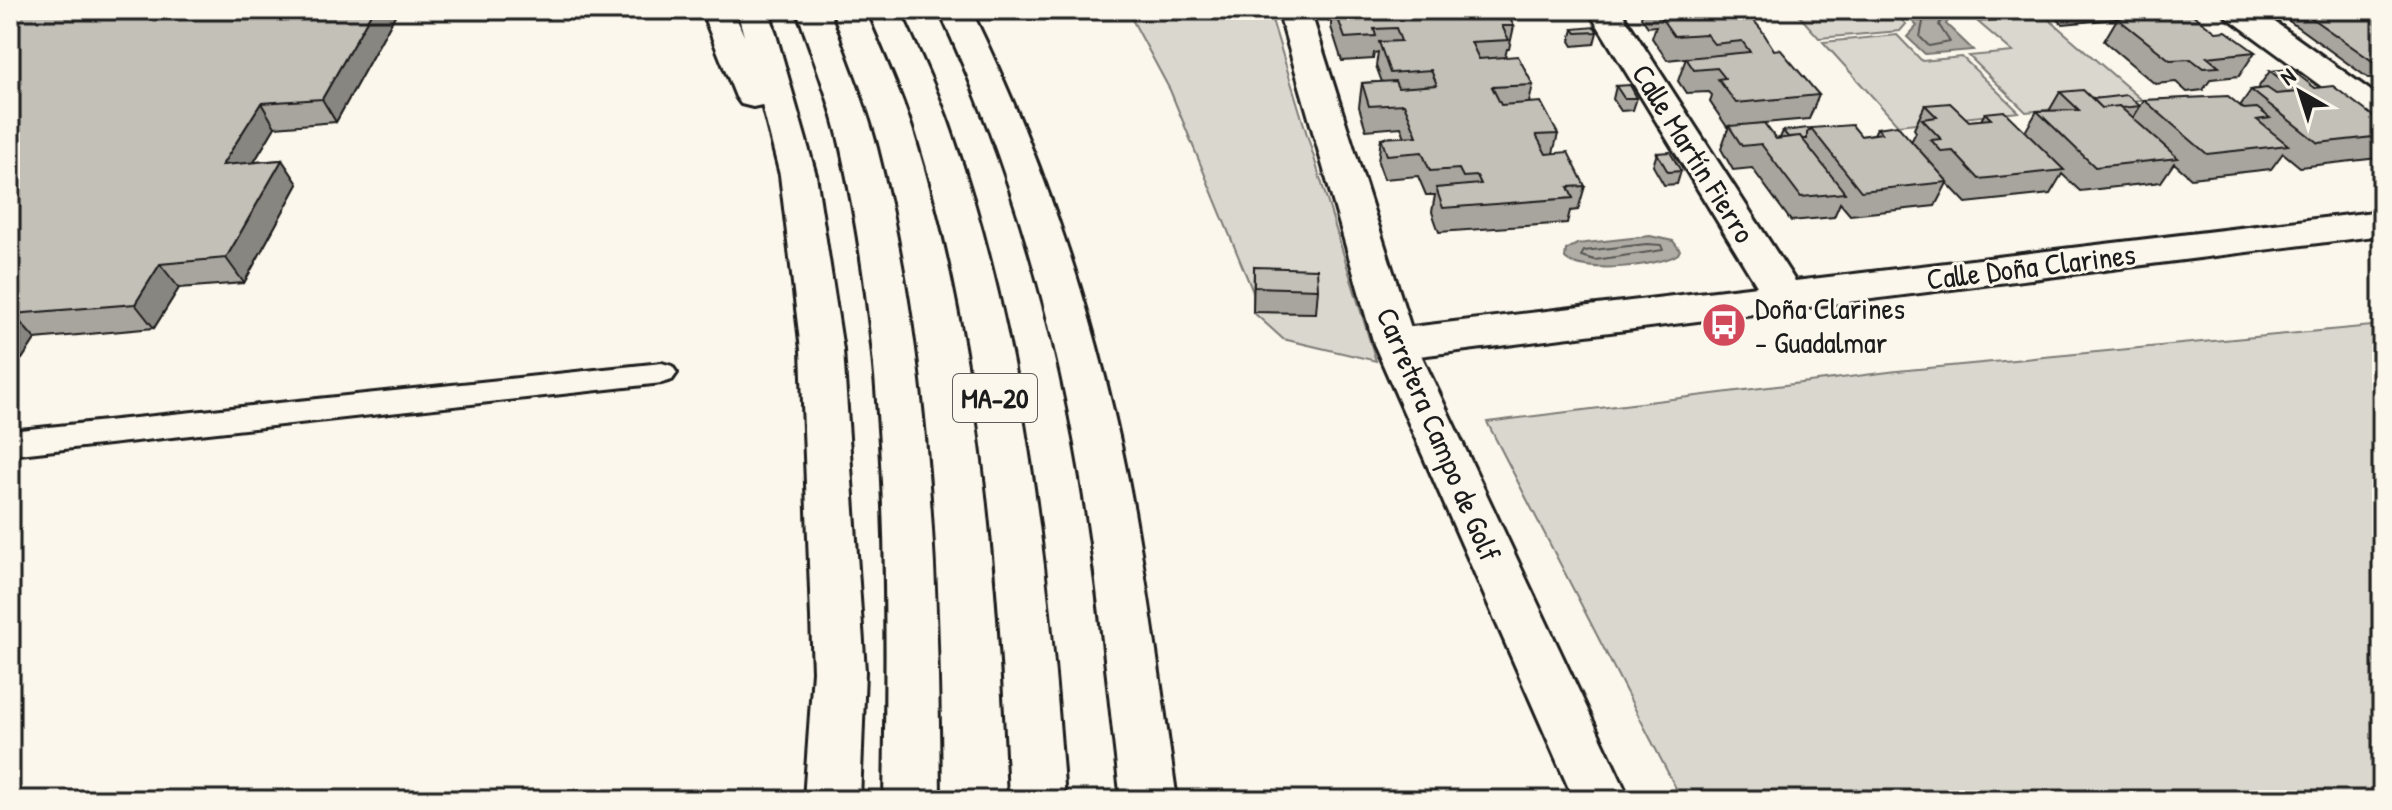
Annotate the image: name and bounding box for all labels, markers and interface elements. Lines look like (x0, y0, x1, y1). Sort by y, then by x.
north arrow (2260, 52, 2340, 132)
street label: Calle Martín Fierro (1623, 56, 1765, 250)
text: N (2273, 61, 2302, 92)
street label: Calle Doña Clarines (1924, 233, 2138, 299)
place label: Doña Clarines - Guadalmar (1755, 288, 1905, 362)
street label: Carretera Campo de Golf (1367, 301, 1511, 567)
bus stop icon: Doña Clarines - Guadalmar (1700, 301, 1748, 349)
road number: MA-20 (953, 374, 1037, 422)

